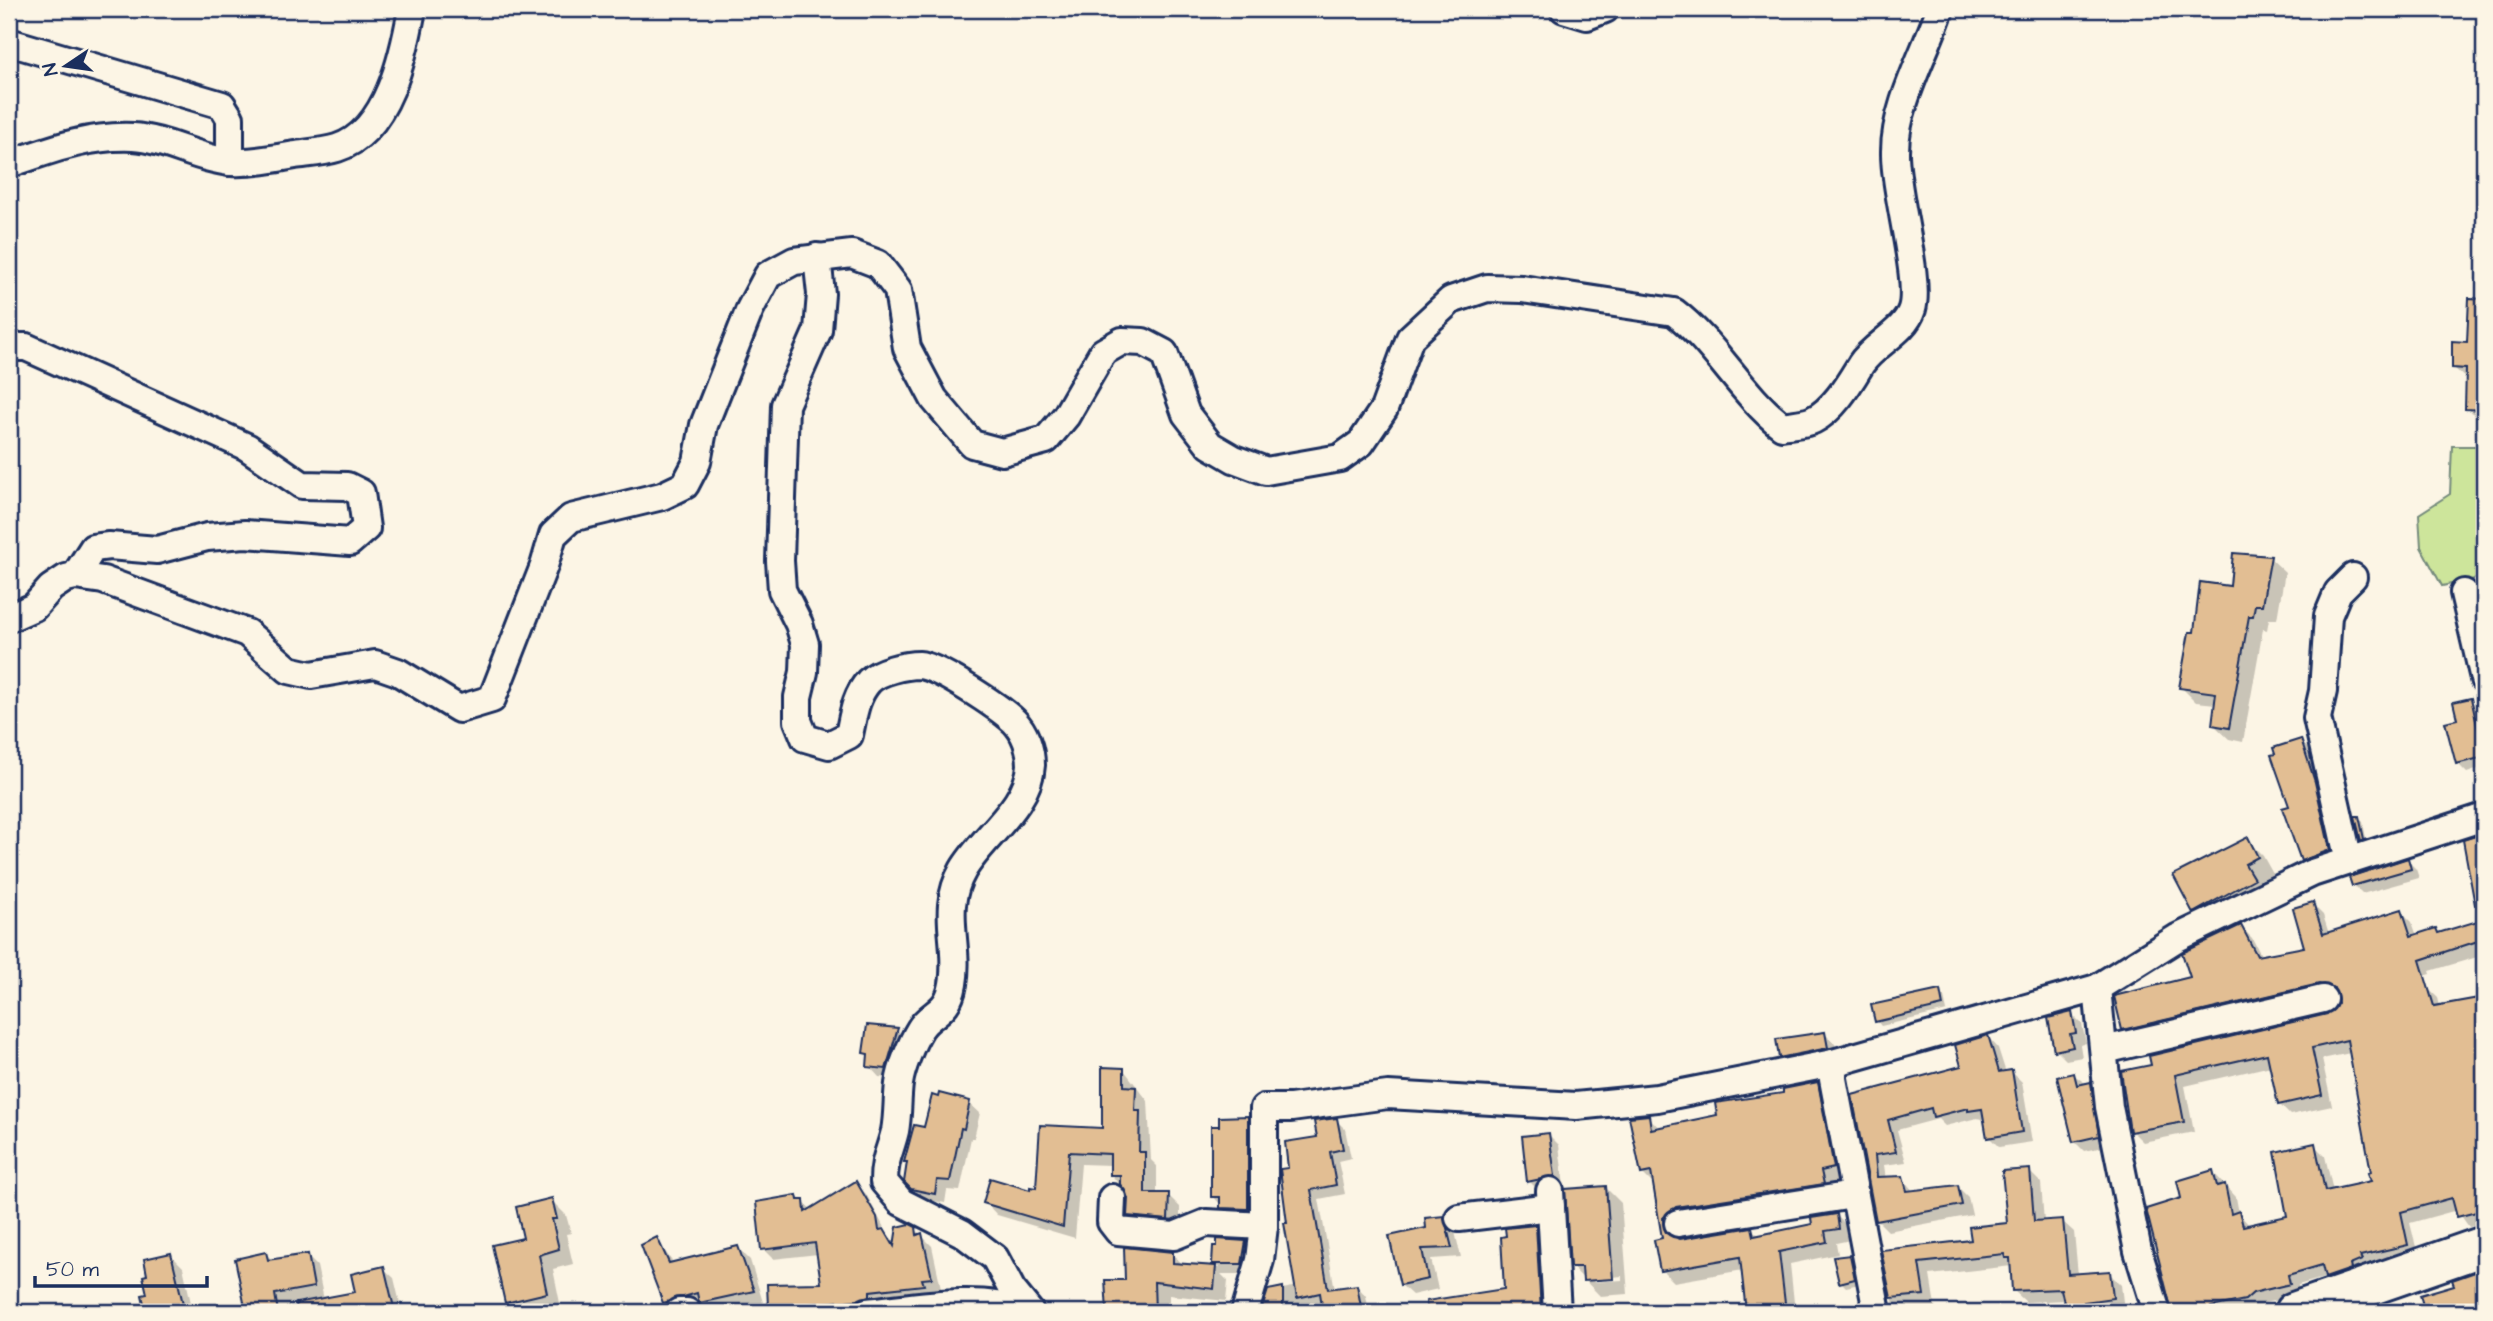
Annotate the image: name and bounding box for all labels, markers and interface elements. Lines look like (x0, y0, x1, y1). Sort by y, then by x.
north arrow (32, 32, 102, 102)
text: N (36, 61, 65, 78)
scale bar (35, 1244, 206, 1288)
text: 50 m (46, 1255, 100, 1284)

